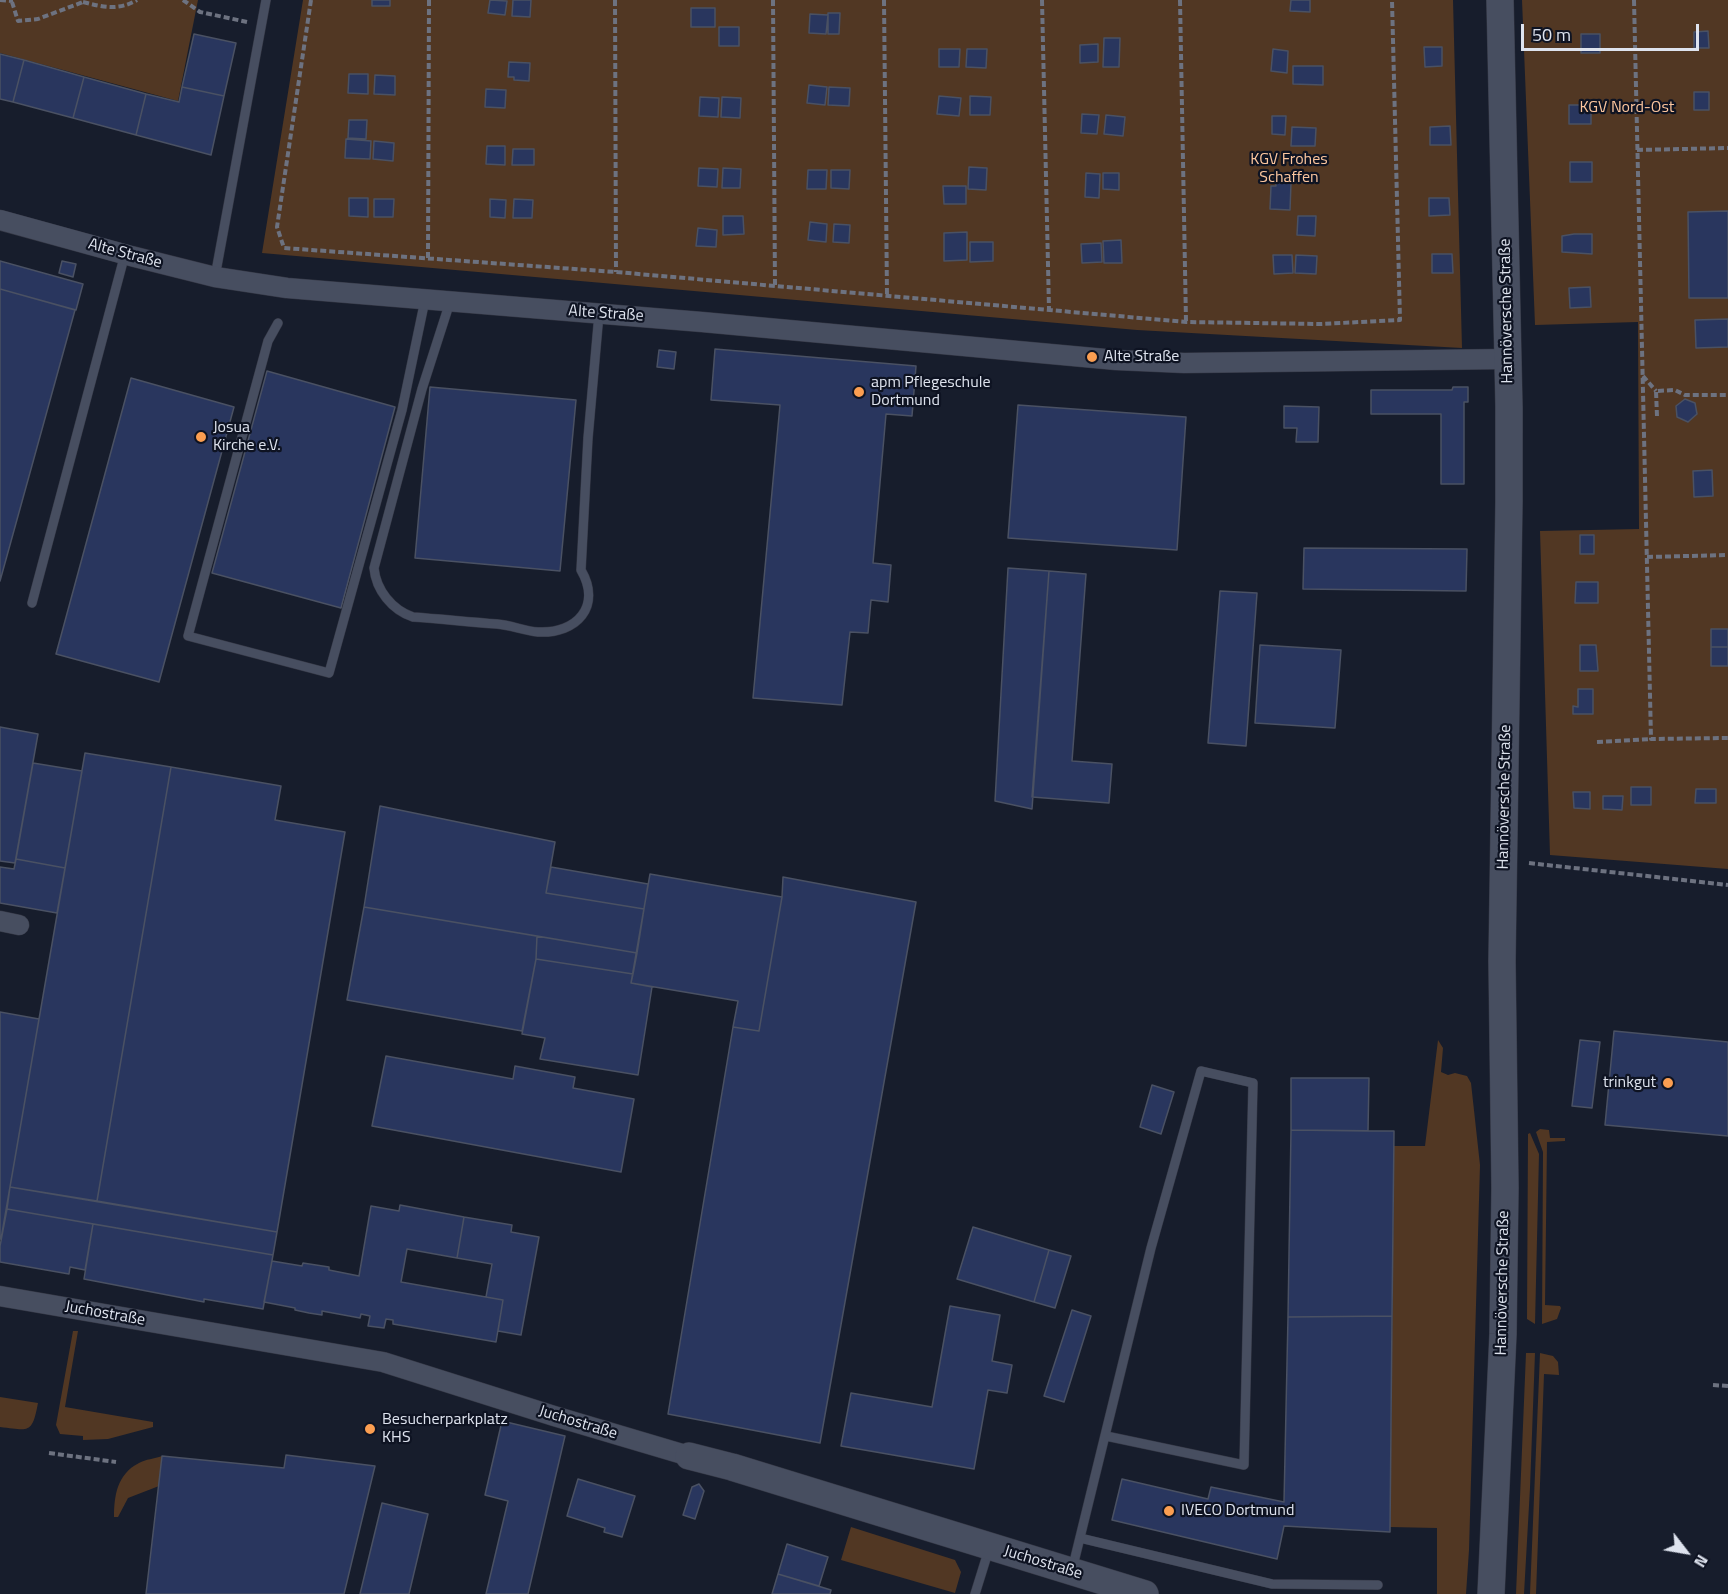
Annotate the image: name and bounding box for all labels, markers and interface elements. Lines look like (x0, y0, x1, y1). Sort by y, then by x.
scale bar (1524, 12, 1702, 50)
text: 50 m (1532, 21, 1571, 48)
park label: KGV Nord-Ost (1580, 98, 1674, 118)
park label: KGV Frohes Schaffen (1250, 150, 1328, 188)
street label: Alte Straße (86, 235, 164, 273)
street label: Hannöversche Straße (1496, 238, 1518, 384)
street label: Alte Straße (568, 302, 644, 326)
place label: Alte Straße (1104, 347, 1179, 367)
marker: Alte Straße (1085, 350, 1099, 364)
place label: apm Pflegeschule Dortmund (871, 373, 990, 411)
marker: apm Pflegeschule Dortmund (852, 385, 866, 399)
place label: Josua Kirche e.V. (213, 418, 281, 456)
marker: Josua Kirche e.V. (194, 430, 208, 444)
street label: Hannöversche Straße (1494, 724, 1516, 870)
place label: trinkgut (1603, 1073, 1656, 1093)
marker: trinkgut (1661, 1076, 1675, 1090)
street label: Hannöversche Straße (1492, 1210, 1514, 1356)
street label: Juchostraße (63, 1298, 147, 1330)
street label: Juchostraße (536, 1402, 620, 1444)
place label: Besucherparkplatz KHS (382, 1410, 508, 1448)
marker: Besucherparkplatz KHS (363, 1422, 377, 1436)
place label: IVECO Dortmund (1181, 1501, 1294, 1521)
marker: IVECO Dortmund (1162, 1504, 1176, 1518)
north arrow (1656, 1522, 1716, 1582)
street label: Juchostraße (1001, 1542, 1085, 1584)
text: N (1688, 1550, 1715, 1572)

